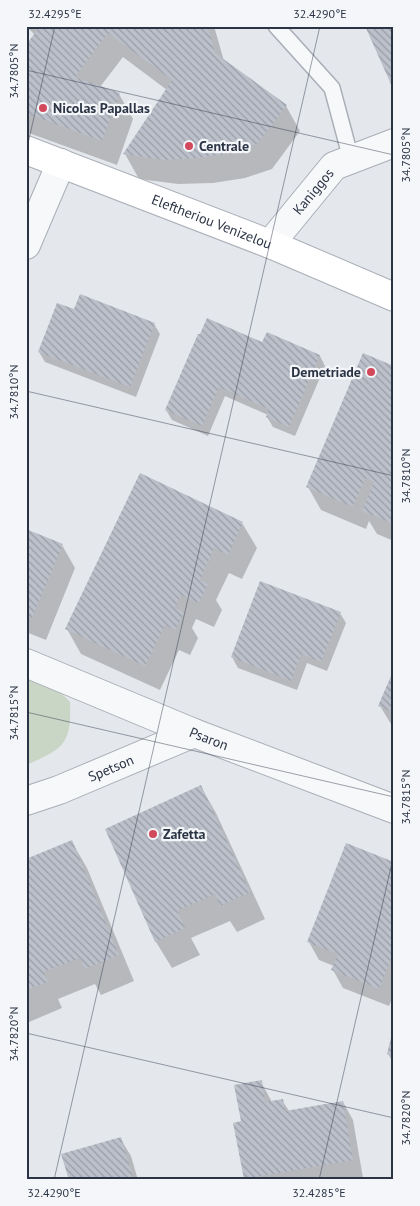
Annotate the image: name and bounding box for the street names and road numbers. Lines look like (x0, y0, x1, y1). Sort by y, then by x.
street label: Kaniggos (289, 164, 338, 218)
street label: Eleftheriou Venizelou (149, 190, 274, 253)
street label: Psaron (187, 723, 231, 754)
street label: Spetson (85, 751, 136, 786)

